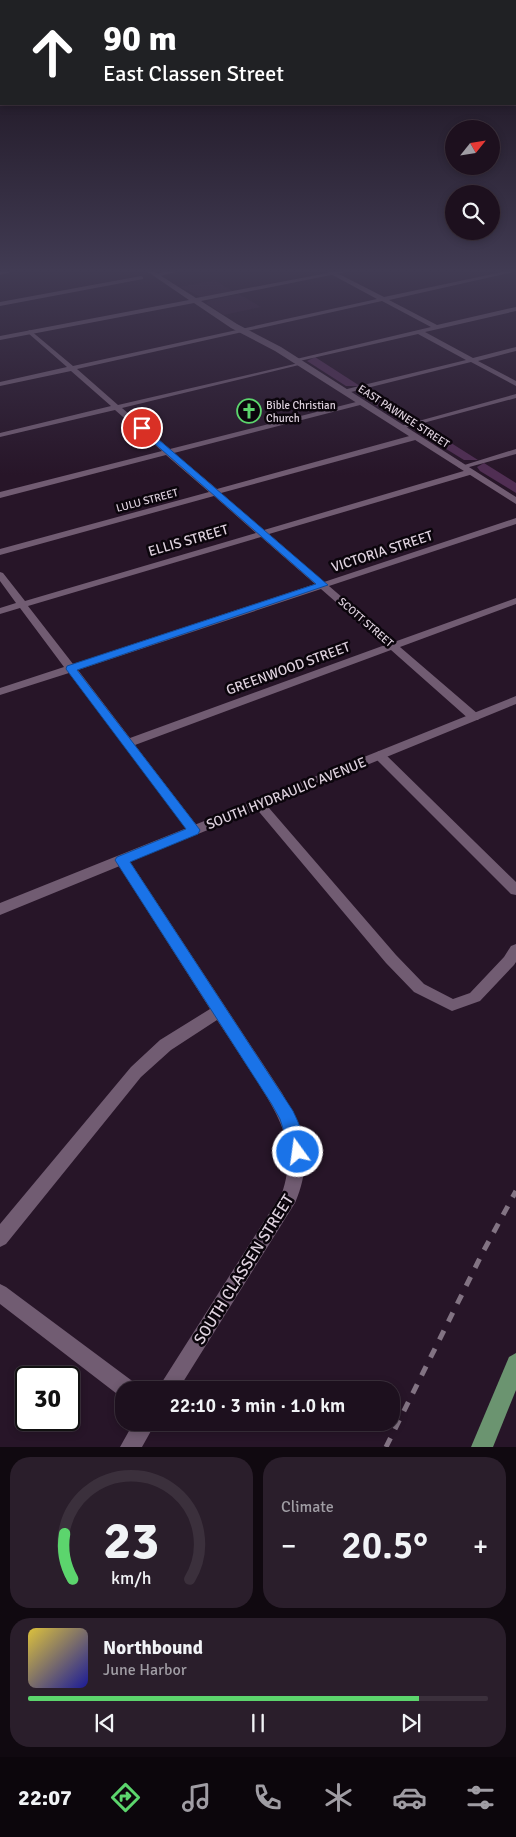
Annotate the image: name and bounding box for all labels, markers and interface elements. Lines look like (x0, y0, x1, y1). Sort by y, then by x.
text: 90 m (103, 17, 177, 60)
icon: ahead (20, 20, 85, 85)
text: East Classen Street (103, 60, 284, 87)
north arrow (445, 120, 500, 175)
map controls (445, 120, 500, 240)
button: search (445, 185, 500, 240)
street label: EAST PAWNEE STREET (356, 382, 452, 451)
church icon: Bible Christian Church (236, 398, 262, 424)
place label: Bible Christian Church (266, 399, 336, 425)
pin (121, 407, 163, 449)
icon: arrive (128, 414, 156, 442)
street label: LULU STREET (115, 486, 180, 515)
street label: ELLIS STREET (146, 521, 230, 560)
street label: VICTORIA STREET (329, 527, 435, 576)
street label: SCOTT STREET (335, 595, 396, 650)
street label: GREENWOOD STREET (224, 638, 353, 699)
street label: SOUTH HYDRAULIC AVENUE (204, 754, 369, 833)
position arrow (271, 1125, 323, 1177)
street label: SOUTH CLASSEN STREET (190, 1191, 298, 1348)
speed limit sign: 30 (15, 1366, 80, 1431)
text: 22:10 · 3 min · 1.0 km (170, 1394, 345, 1418)
text: Climate (281, 1497, 334, 1517)
text: 23 (103, 1509, 160, 1573)
text: 20.5° (341, 1522, 428, 1569)
text: − (281, 1529, 296, 1563)
text: + (473, 1529, 488, 1563)
text: km/h (111, 1567, 152, 1589)
text: Northbound (103, 1636, 203, 1660)
text: June Harbor (103, 1660, 187, 1680)
icon: previous (91, 1709, 119, 1737)
icon: pause (244, 1709, 272, 1737)
icon: next (397, 1709, 425, 1737)
icon: directions (108, 1780, 143, 1815)
icon: music (179, 1780, 214, 1815)
icon: phone (250, 1780, 285, 1815)
icon: climate (321, 1780, 356, 1815)
icon: car (392, 1780, 427, 1815)
icon: filters (463, 1780, 498, 1815)
text: 22:07 (18, 1784, 72, 1811)

